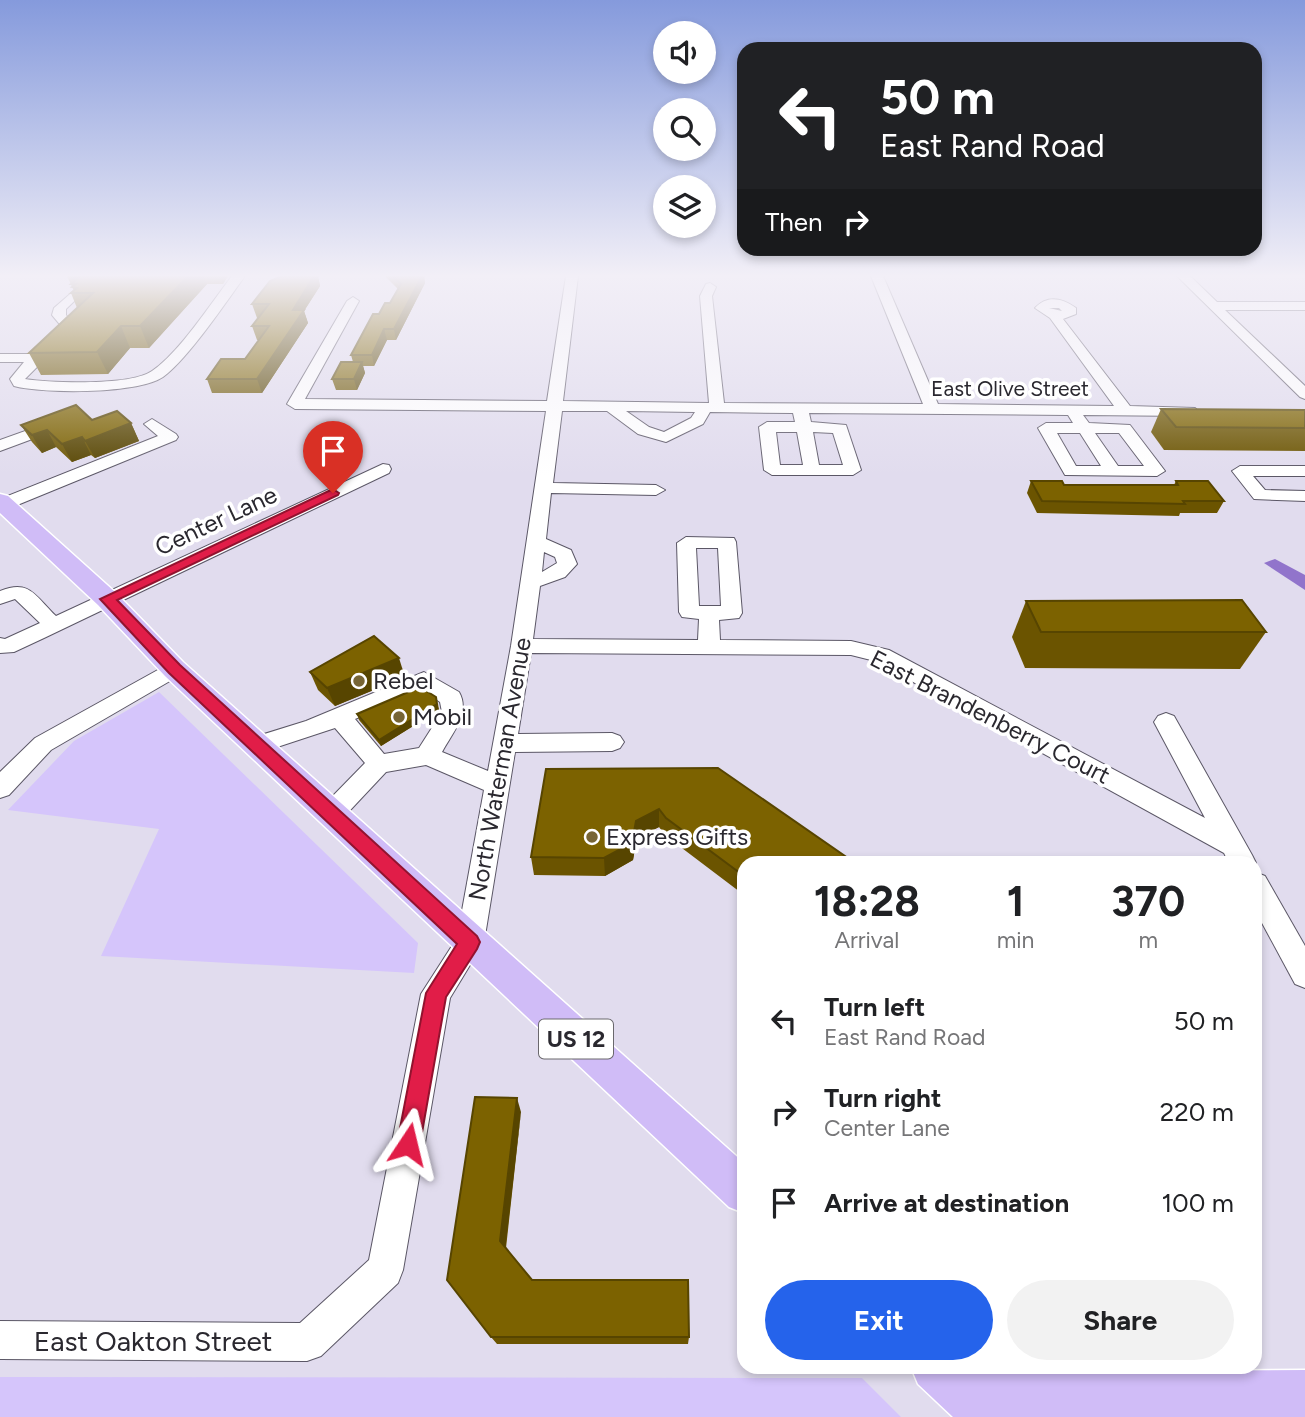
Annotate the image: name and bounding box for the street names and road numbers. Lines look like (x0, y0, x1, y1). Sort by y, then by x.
street label: East Olive Street (931, 376, 1089, 401)
street label: Center Lane (150, 480, 281, 561)
street label: North Waterman Avenue (462, 635, 537, 903)
street label: East Brandenberry Court (865, 643, 1115, 790)
road number: US 12 (539, 1020, 613, 1058)
street label: East Oakton Street (34, 1324, 272, 1358)

